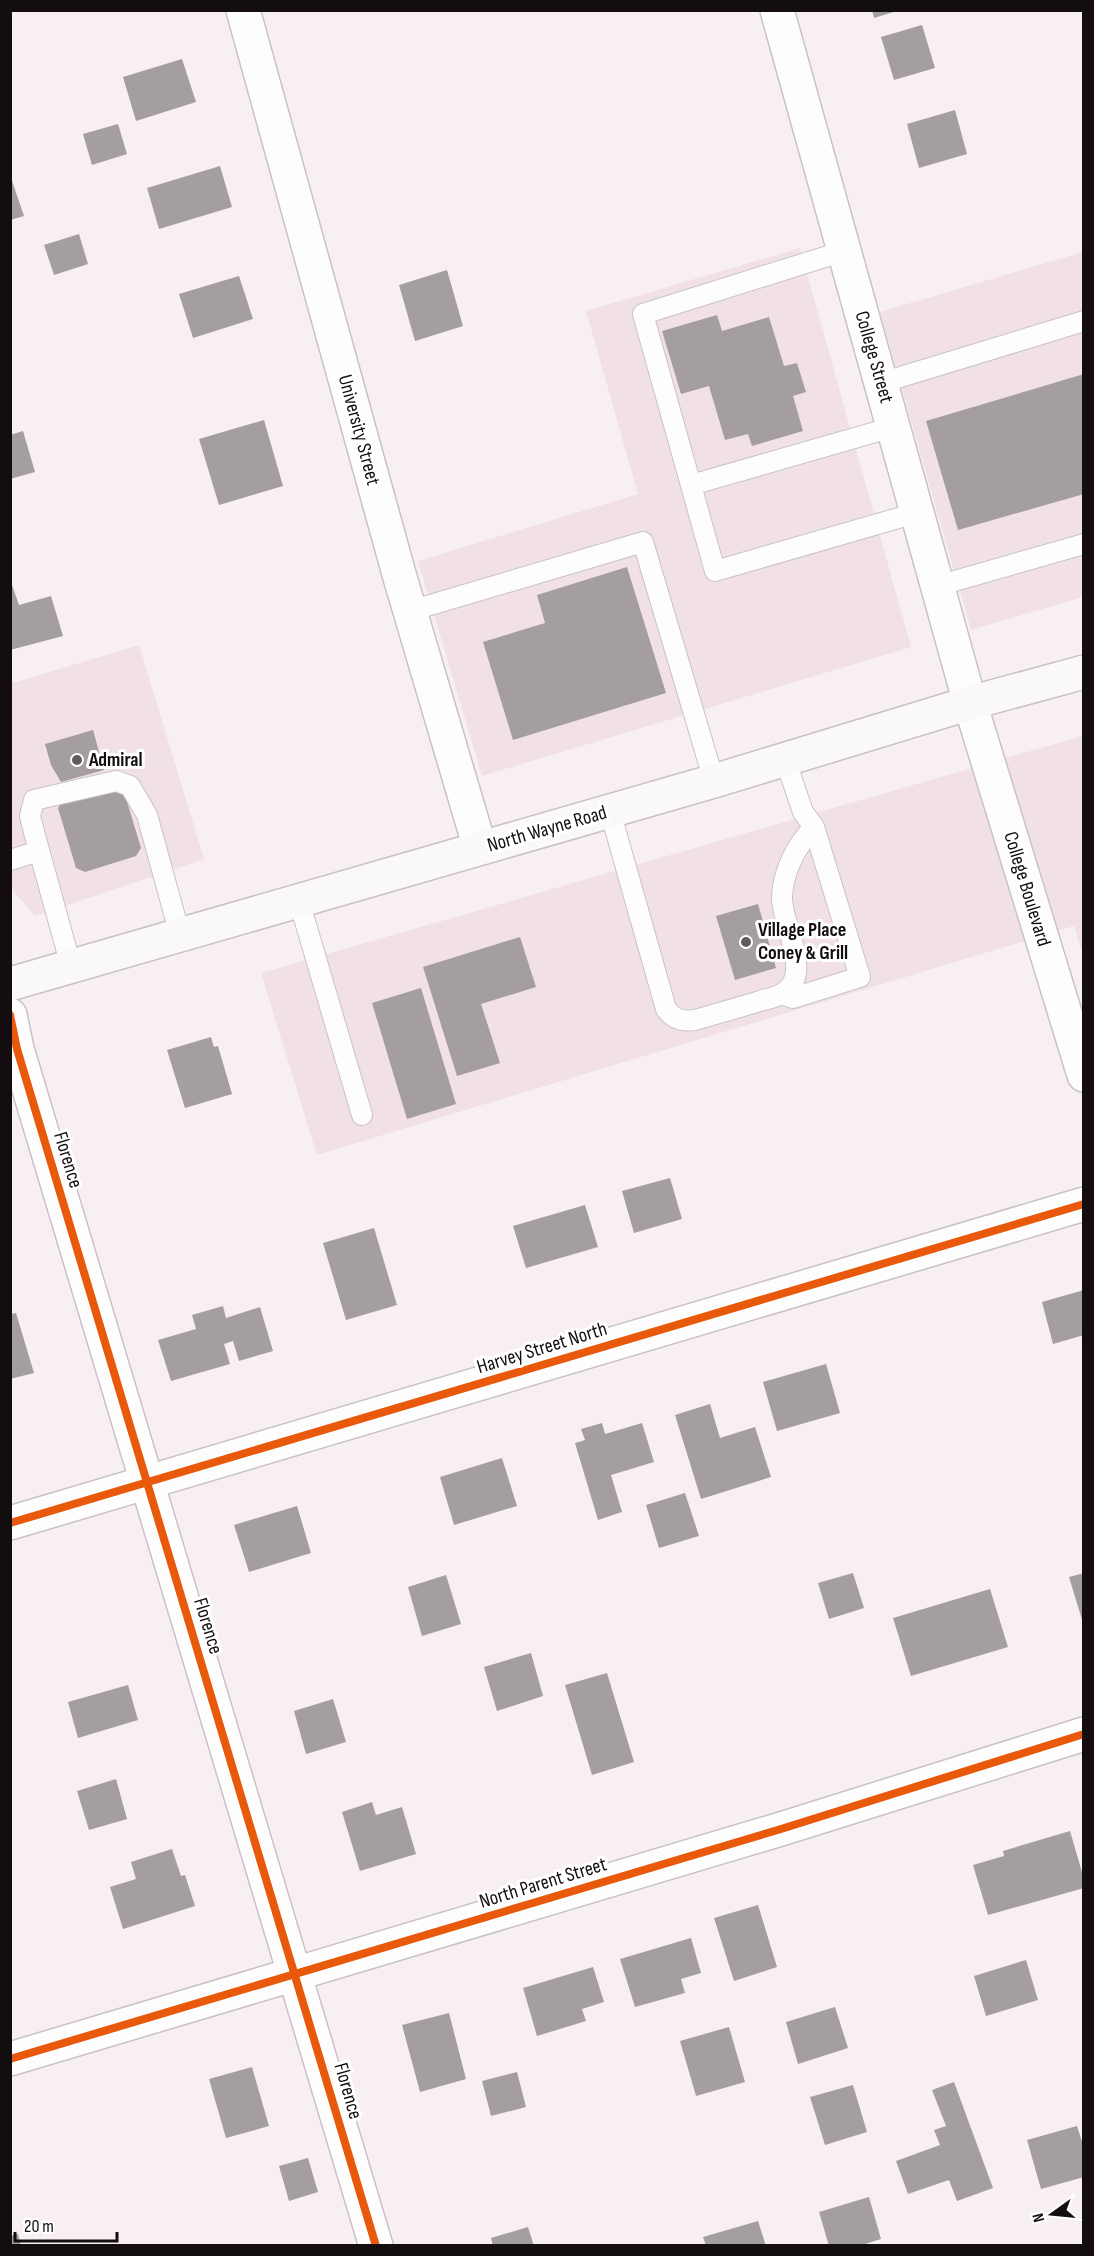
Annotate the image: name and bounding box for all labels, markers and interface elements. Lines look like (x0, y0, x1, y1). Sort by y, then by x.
street label: College Street (849, 308, 899, 406)
street label: University Street (333, 372, 385, 488)
place label: Admiral (88, 748, 143, 772)
marker: Admiral (70, 753, 84, 767)
street label: North Wayne Road (484, 800, 610, 858)
street label: College Boulevard (998, 829, 1056, 949)
place label: Village Place Coney & Grill (758, 918, 848, 965)
marker: Village Place Coney & Grill (739, 935, 753, 949)
street label: Florence (48, 1129, 88, 1191)
street label: Harvey Street North (474, 1317, 610, 1379)
street label: Florence (188, 1595, 228, 1657)
street label: North Parent Street (476, 1852, 610, 1914)
street label: Florence (329, 2060, 367, 2122)
north arrow (1022, 2184, 1082, 2244)
scale bar (15, 2205, 117, 2243)
text: N (1029, 2211, 1049, 2224)
text: 20 m (24, 2216, 54, 2237)

